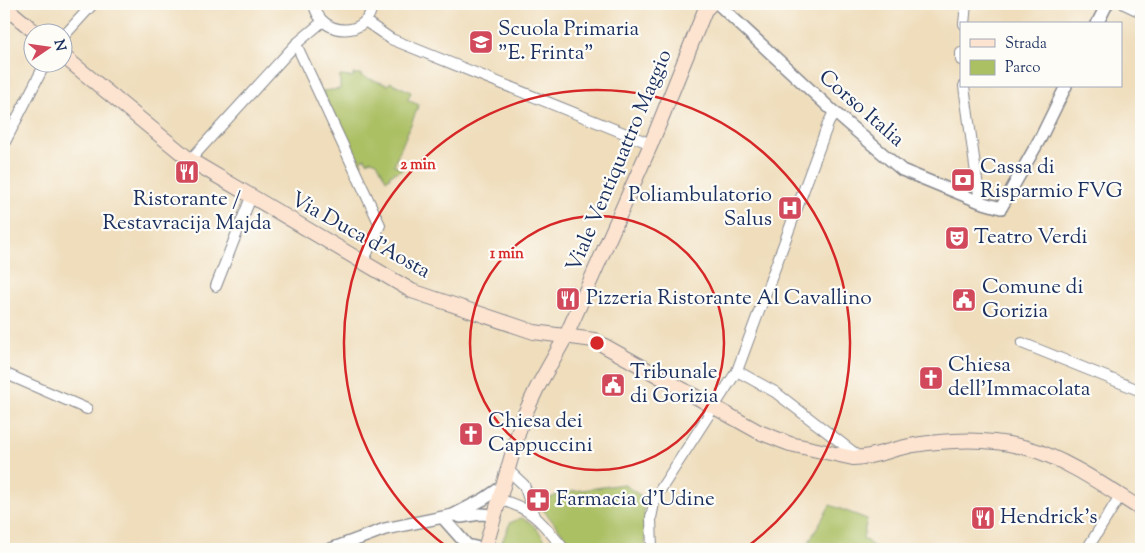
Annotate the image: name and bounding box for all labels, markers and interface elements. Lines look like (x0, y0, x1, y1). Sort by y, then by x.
place label: Scuola Primaria "E. Frinta" (498, 15, 639, 69)
north arrow (22, 22, 72, 72)
legend (960, 22, 1122, 88)
school or university icon: Scuola Primaria "E. Frinta" (468, 29, 494, 55)
text: Strada (1005, 34, 1047, 55)
text: N (48, 38, 70, 53)
street label: Viale Ventiquattro Maggio (560, 45, 680, 277)
text: Parco (1005, 58, 1041, 79)
street label: Corso Italia (811, 63, 911, 155)
place label: Cassa di Risparmio FVG (980, 153, 1123, 207)
text: 2 min (400, 155, 436, 176)
restaurant icon: Ristorante / Restavracija Majda (174, 159, 200, 185)
bank icon: Cassa di Risparmio FVG (950, 167, 976, 193)
place label: Poliambulatorio Salus (628, 181, 772, 235)
place label: Ristorante / Restavracija Majda (103, 185, 272, 239)
street label: Via Duca d'Aosta (285, 185, 436, 287)
hospital icon: Poliambulatorio Salus (777, 195, 803, 221)
place label: Teatro Verdi (974, 223, 1088, 253)
theatre icon: Teatro Verdi (944, 225, 970, 251)
text: 1 min (490, 244, 524, 265)
place label: Comune di Gorizia (982, 273, 1083, 327)
place label: Pizzeria Ristorante Al Cavallino (586, 284, 872, 314)
restaurant icon: Pizzeria Ristorante Al Cavallino (555, 286, 581, 312)
public building icon: Comune di Gorizia (951, 287, 977, 313)
centre of rings (588, 334, 606, 352)
place label: Chiesa dell'Immacolata (948, 351, 1091, 405)
place label: Tribunale di Gorizia (630, 358, 719, 412)
church icon: Chiesa dell'Immacolata (918, 365, 944, 391)
public building icon: Tribunale di Gorizia (600, 372, 626, 398)
place label: Chiesa dei Cappuccini (488, 407, 593, 461)
church icon: Chiesa dei Cappuccini (458, 421, 484, 447)
place label: Farmacia d'Udine (556, 485, 715, 515)
pharmacy icon: Farmacia d'Udine (525, 487, 551, 513)
place label: Hendrick's (1000, 503, 1098, 533)
restaurant icon: Hendrick's (970, 505, 996, 531)

